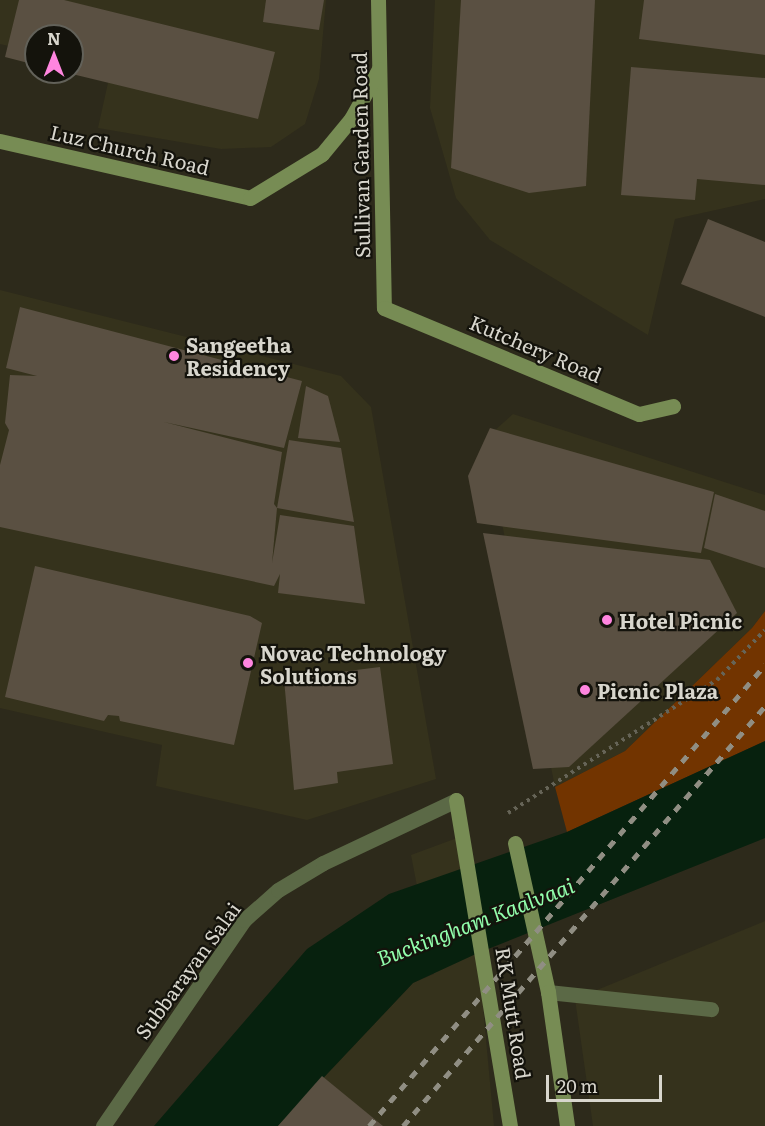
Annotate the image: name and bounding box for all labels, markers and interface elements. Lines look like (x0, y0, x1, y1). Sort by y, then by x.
north arrow (24, 24, 84, 84)
text: N (47, 26, 61, 50)
street label: Sullivan Garden Road (346, 52, 374, 258)
street label: Luz Church Road (48, 119, 212, 179)
street label: Kutchery Road (466, 309, 606, 387)
place label: Sangeetha Residency (186, 332, 291, 379)
marker: Sangeetha Residency (167, 349, 181, 363)
place label: Hotel Picnic (619, 608, 742, 632)
marker: Hotel Picnic (600, 613, 614, 627)
place label: Novac Technology Solutions (260, 640, 446, 687)
marker: Novac Technology Solutions (241, 656, 255, 670)
place label: Picnic Plaza (597, 678, 718, 702)
marker: Picnic Plaza (578, 683, 592, 697)
water label: Buckingham Kaalvaai (373, 872, 577, 970)
street label: Subbarayan Salai (129, 897, 245, 1043)
street label: RK Mutt Road (492, 945, 536, 1081)
scale bar (549, 1063, 664, 1101)
text: 20 m (557, 1072, 598, 1099)

